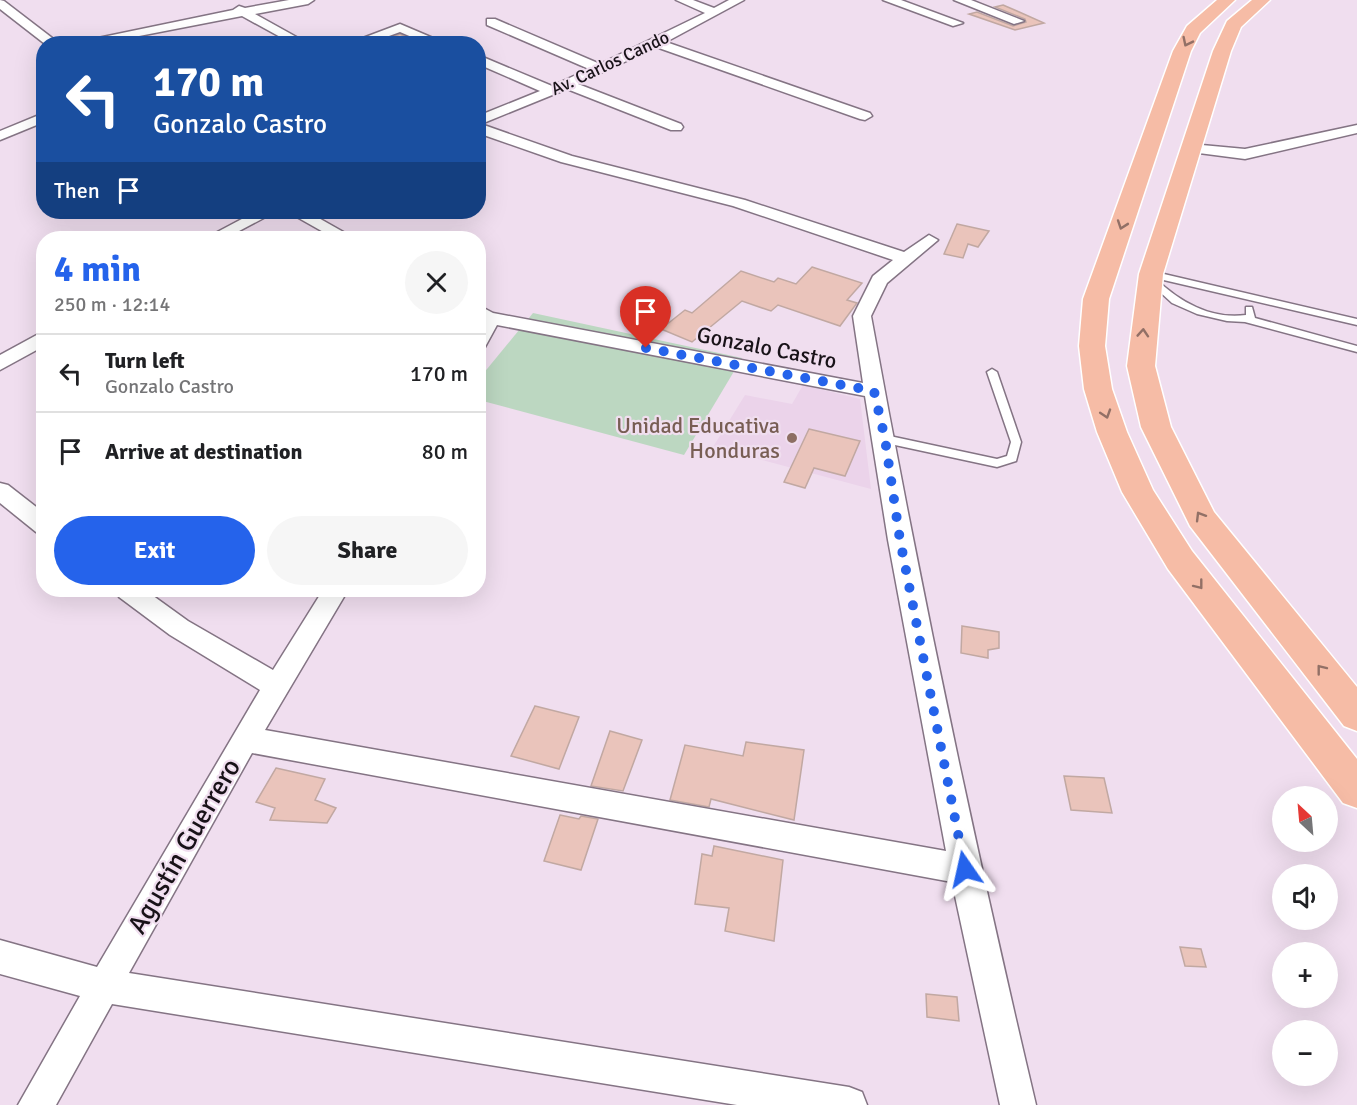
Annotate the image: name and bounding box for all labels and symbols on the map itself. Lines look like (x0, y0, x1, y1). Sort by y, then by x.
street label: Av. Carlos Cando (547, 26, 673, 100)
one-way arrow (1183, 35, 1194, 46)
one-way arrow (1116, 219, 1129, 230)
pin (620, 286, 671, 348)
street label: Gonzalo Castro (695, 321, 839, 374)
one-way arrow (1136, 329, 1149, 338)
one-way arrow (1099, 408, 1112, 419)
place label: Unidad Educativa Honduras (616, 412, 780, 464)
marker: Unidad Educativa Honduras (785, 431, 799, 445)
one-way arrow (1196, 512, 1208, 522)
one-way arrow (1191, 578, 1202, 589)
one-way arrow (1317, 665, 1328, 676)
street label: Agustín Guerrero (121, 753, 248, 940)
north arrow (1272, 786, 1338, 852)
position arrow (933, 837, 997, 901)

